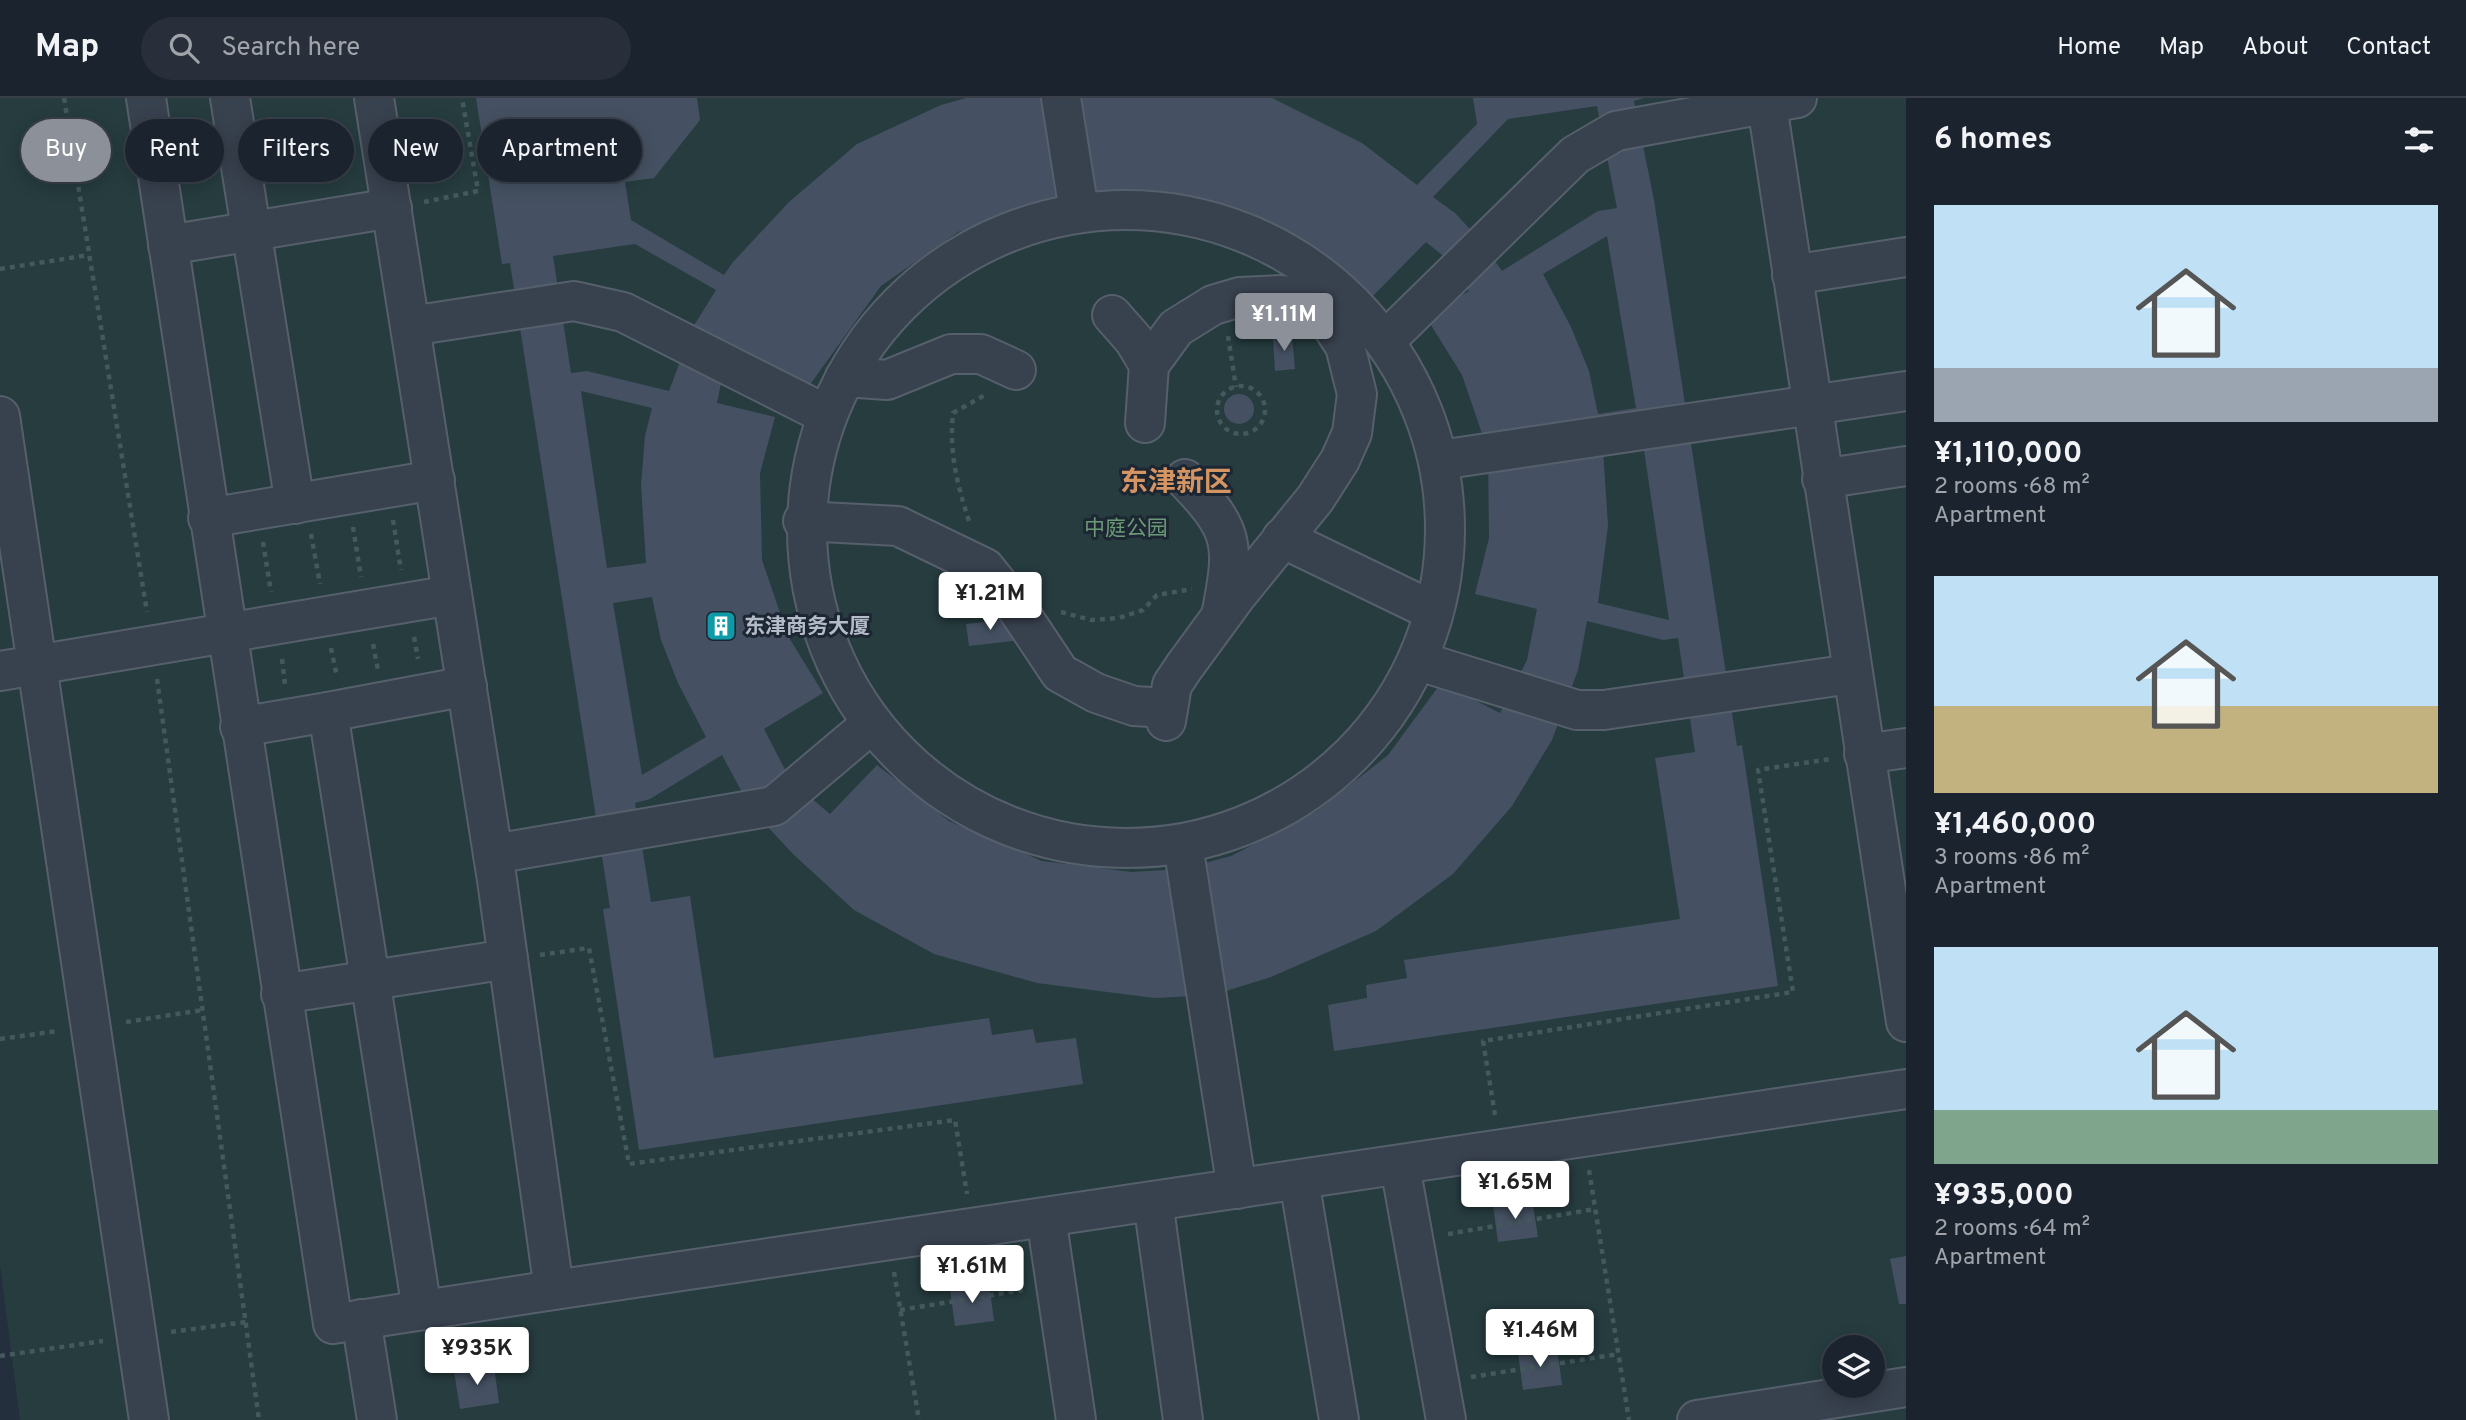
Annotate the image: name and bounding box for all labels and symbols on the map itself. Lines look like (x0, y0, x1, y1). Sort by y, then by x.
pin: ¥1.11M (1227, 294, 1341, 353)
district label: 东津新区 (1120, 466, 1232, 502)
park label: 中庭公园 (1084, 516, 1168, 543)
pin: ¥1.21M (933, 573, 1047, 632)
building icon: 东津商务大厦 (704, 609, 738, 643)
place label: 东津商务大厦 (744, 614, 870, 641)
pin: ¥1.65M (1458, 1162, 1572, 1221)
pin: ¥1.61M (915, 1246, 1029, 1305)
pin: ¥1.46M (1483, 1310, 1597, 1369)
pin: ¥935K (428, 1328, 526, 1387)

